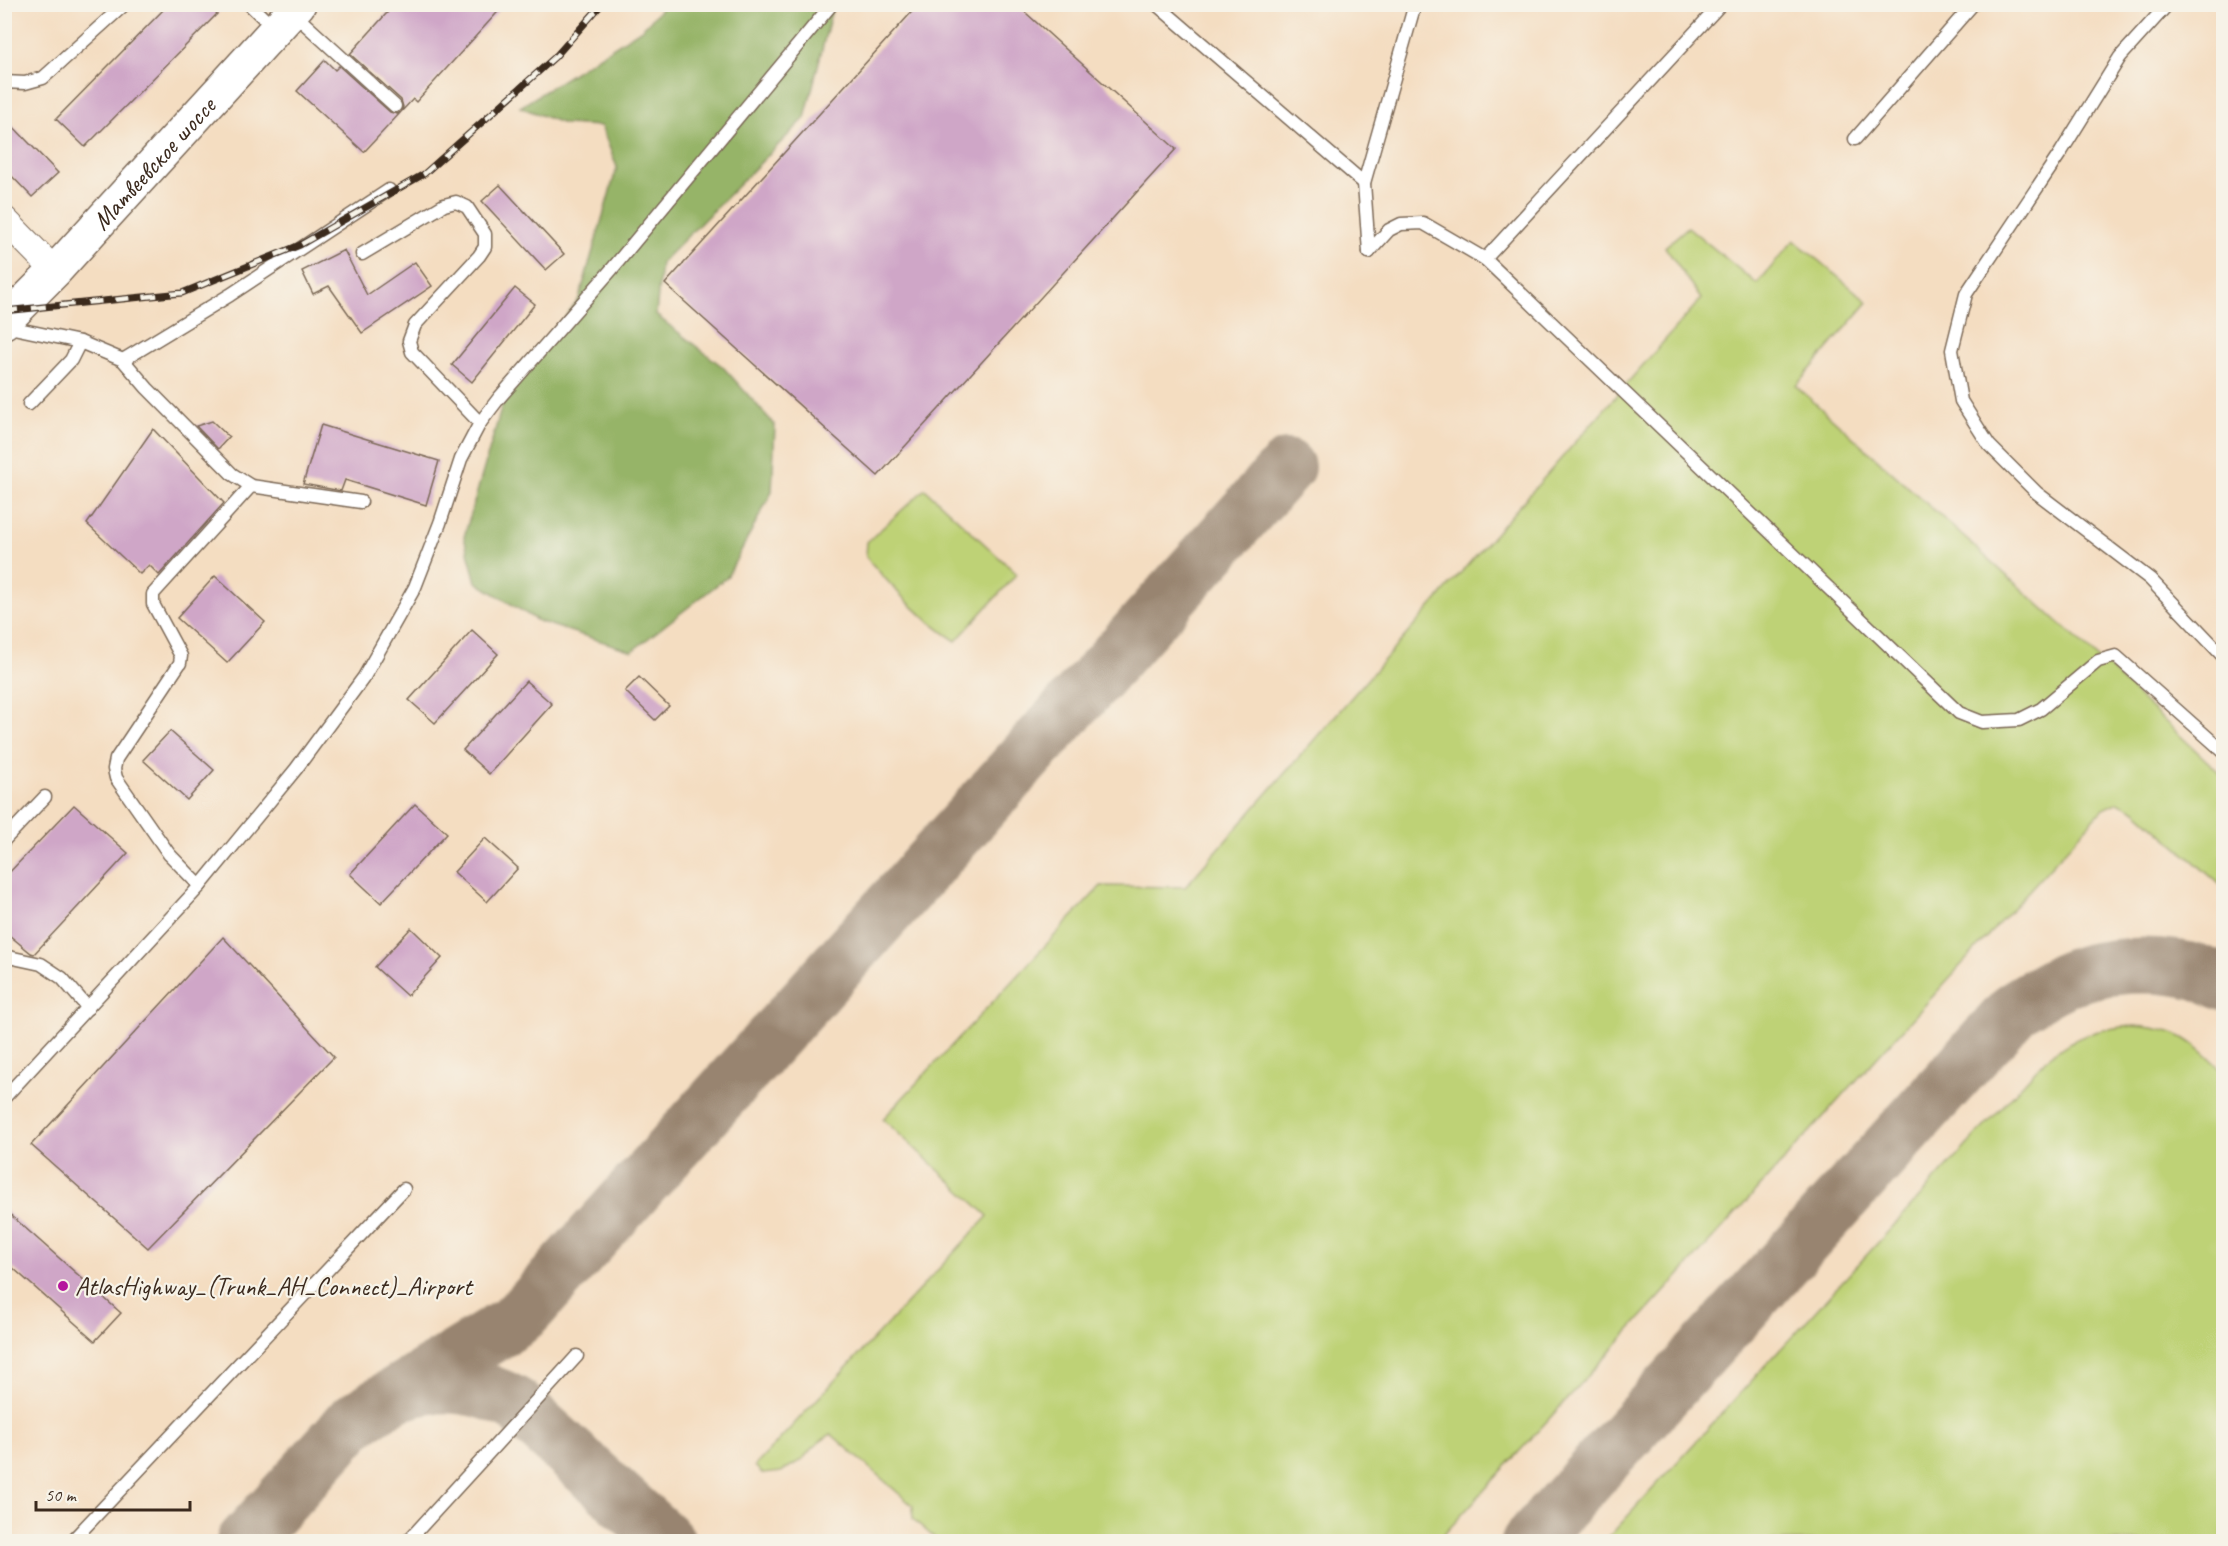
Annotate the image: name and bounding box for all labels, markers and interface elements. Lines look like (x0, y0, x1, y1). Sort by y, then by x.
street label: Матвеевское шоссе (84, 88, 224, 237)
place label: AtlasHighway_(Trunk_AH_Connect)_Airport (75, 1270, 474, 1303)
marker: AtlasHighway_(Trunk_AH_Connect)_Airport (56, 1279, 70, 1293)
scale bar (36, 1474, 190, 1512)
text: 50 m (45, 1484, 78, 1506)

